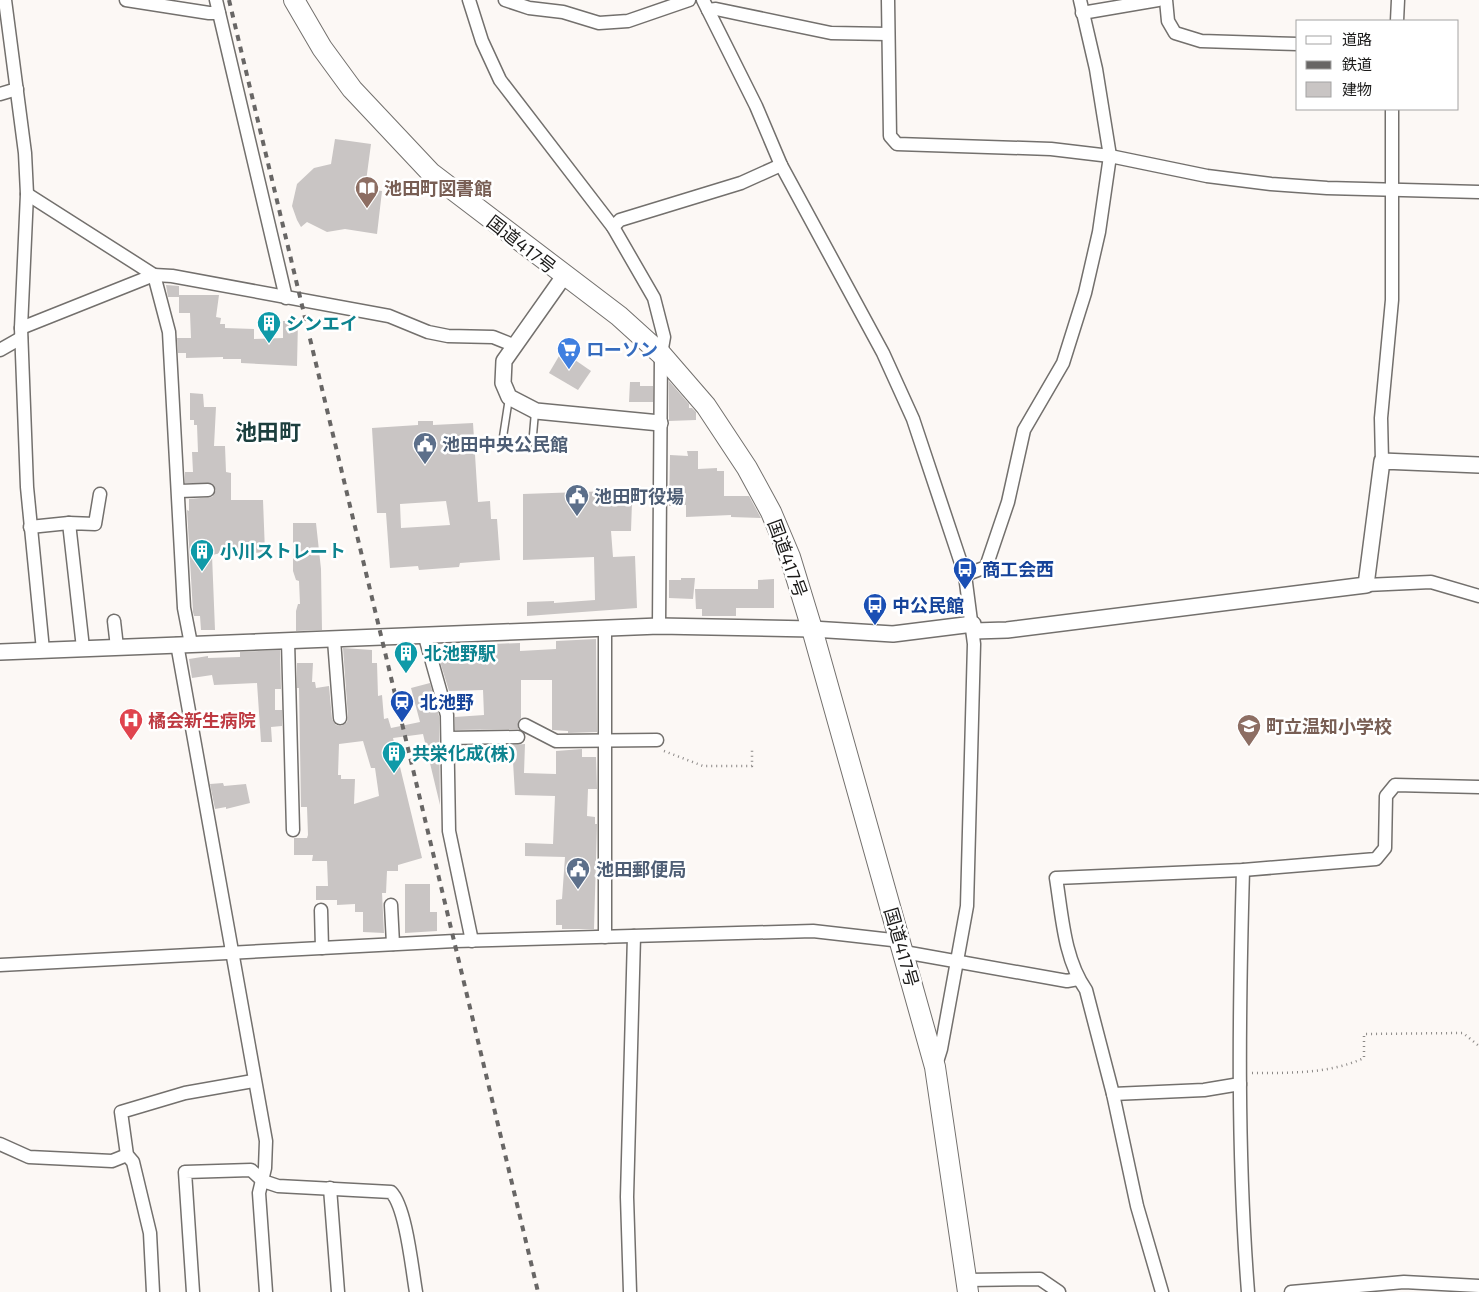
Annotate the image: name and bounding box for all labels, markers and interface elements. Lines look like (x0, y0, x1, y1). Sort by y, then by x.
legend (1296, 20, 1459, 110)
text: 道路 (1342, 30, 1372, 48)
text: 鉄道 (1342, 55, 1372, 73)
text: 建物 (1342, 80, 1372, 98)
library icon: 池田町図書館 (354, 175, 380, 209)
place label: 池田町図書館 (384, 177, 492, 199)
street label: 国道417号 (483, 210, 561, 278)
building icon: シンエイ (256, 310, 282, 344)
place label: シンエイ (286, 312, 358, 334)
supermarket icon: ローソン (556, 336, 582, 370)
place label: ローソン (586, 338, 658, 360)
district label: 池田町 (235, 418, 301, 444)
public building icon: 池田中央公民館 (412, 431, 438, 465)
place label: 池田中央公民館 (442, 433, 568, 455)
public building icon: 池田町役場 (564, 483, 590, 517)
place label: 池田町役場 (594, 485, 684, 507)
street label: 国道417号 (764, 516, 812, 600)
building icon: 小川ストレート (189, 538, 215, 572)
place label: 小川ストレート (220, 540, 346, 562)
bus stop icon: 商工会西 (952, 556, 978, 590)
place label: 商工会西 (982, 558, 1054, 580)
bus stop icon: 中公民館 (862, 592, 888, 626)
place label: 中公民館 (892, 594, 964, 616)
building icon: 北池野駅 (393, 640, 419, 674)
place label: 北池野駅 (424, 642, 496, 664)
station icon: 北池野 (389, 689, 415, 723)
place label: 北池野 (420, 691, 474, 713)
hospital icon: 橘会新生病院 (118, 707, 144, 741)
place label: 橘会新生病院 (148, 709, 256, 731)
school or university icon: 町立温知小学校 (1236, 713, 1262, 747)
place label: 町立温知小学校 (1266, 715, 1392, 737)
building icon: 共栄化成(株) (381, 740, 407, 774)
place label: 共栄化成(株) (412, 742, 515, 764)
public building icon: 池田郵便局 (565, 856, 591, 890)
place label: 池田郵便局 (596, 858, 686, 880)
street label: 国道417号 (880, 905, 924, 989)

